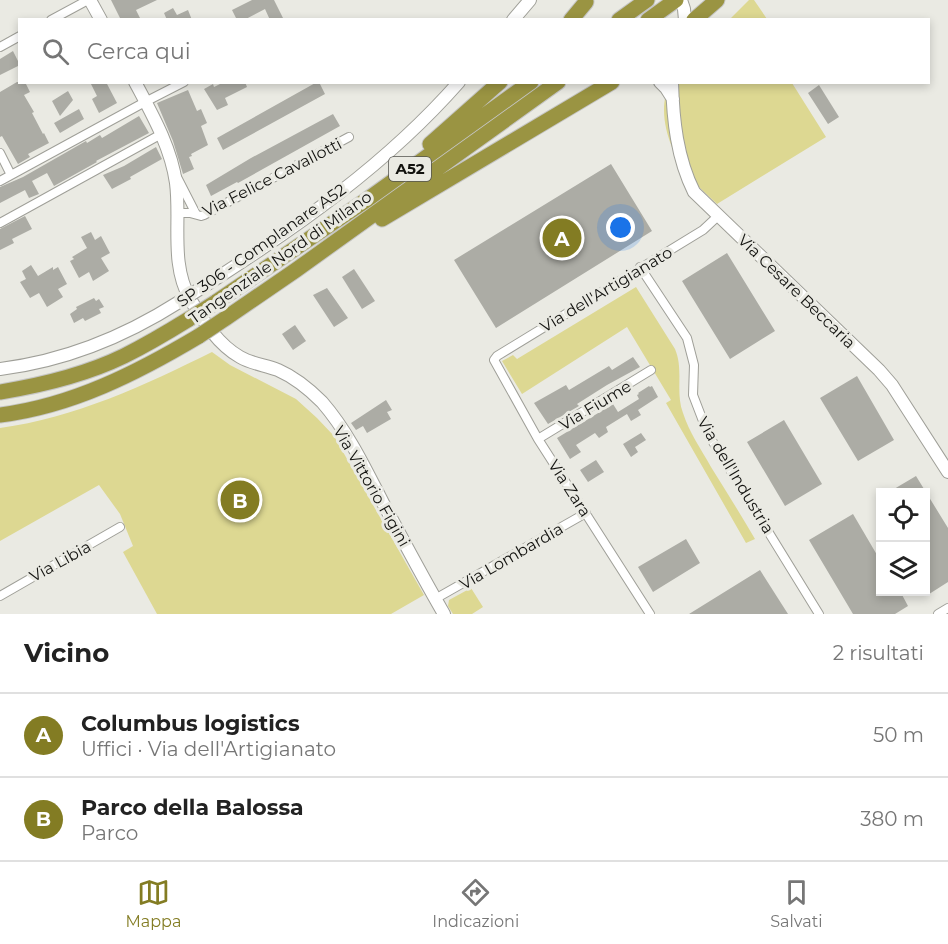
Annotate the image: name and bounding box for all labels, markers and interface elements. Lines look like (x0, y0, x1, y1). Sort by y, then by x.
search box (18, 18, 930, 84)
icon: search (39, 35, 72, 68)
text: Cerca qui (87, 38, 191, 65)
street label: Via Felice Cavallotti (199, 134, 345, 221)
road number: A52 (389, 157, 431, 181)
street label: SP 306 - Complanare A52 (173, 180, 349, 311)
street label: Tangenziale Nord di Milano (185, 187, 375, 328)
your location (606, 213, 635, 242)
pin: A (542, 216, 582, 260)
street label: Via Cesare Beccaria (734, 230, 859, 352)
street label: Via dell'Artigianato (537, 243, 676, 336)
street label: Via Fiume (556, 377, 635, 434)
street label: Via dell'Industria (693, 413, 778, 537)
street label: Via Vittorio Figini (329, 423, 414, 550)
street label: Via Zara (544, 456, 595, 520)
pin: B (220, 478, 260, 522)
map controls (876, 488, 930, 596)
button: locate (876, 488, 930, 542)
street label: Via Lombardia (456, 519, 566, 594)
street label: Via Libia (26, 537, 94, 586)
button: layers (876, 542, 930, 596)
text: Vicino (24, 637, 109, 669)
text: 2 risultati (833, 641, 924, 665)
text: Columbus logistics (81, 710, 300, 737)
text: A (36, 723, 51, 747)
text: 50 m (873, 723, 924, 747)
text: Uffici · Via dell'Artigianato (81, 737, 336, 761)
text: Parco della Balossa (81, 794, 304, 821)
text: B (36, 807, 51, 831)
text: 380 m (860, 807, 924, 831)
text: Parco (81, 821, 138, 845)
tab: Mappa (126, 876, 181, 931)
tab: Indicazioni (432, 876, 519, 931)
tab: Salvati (770, 876, 822, 931)

